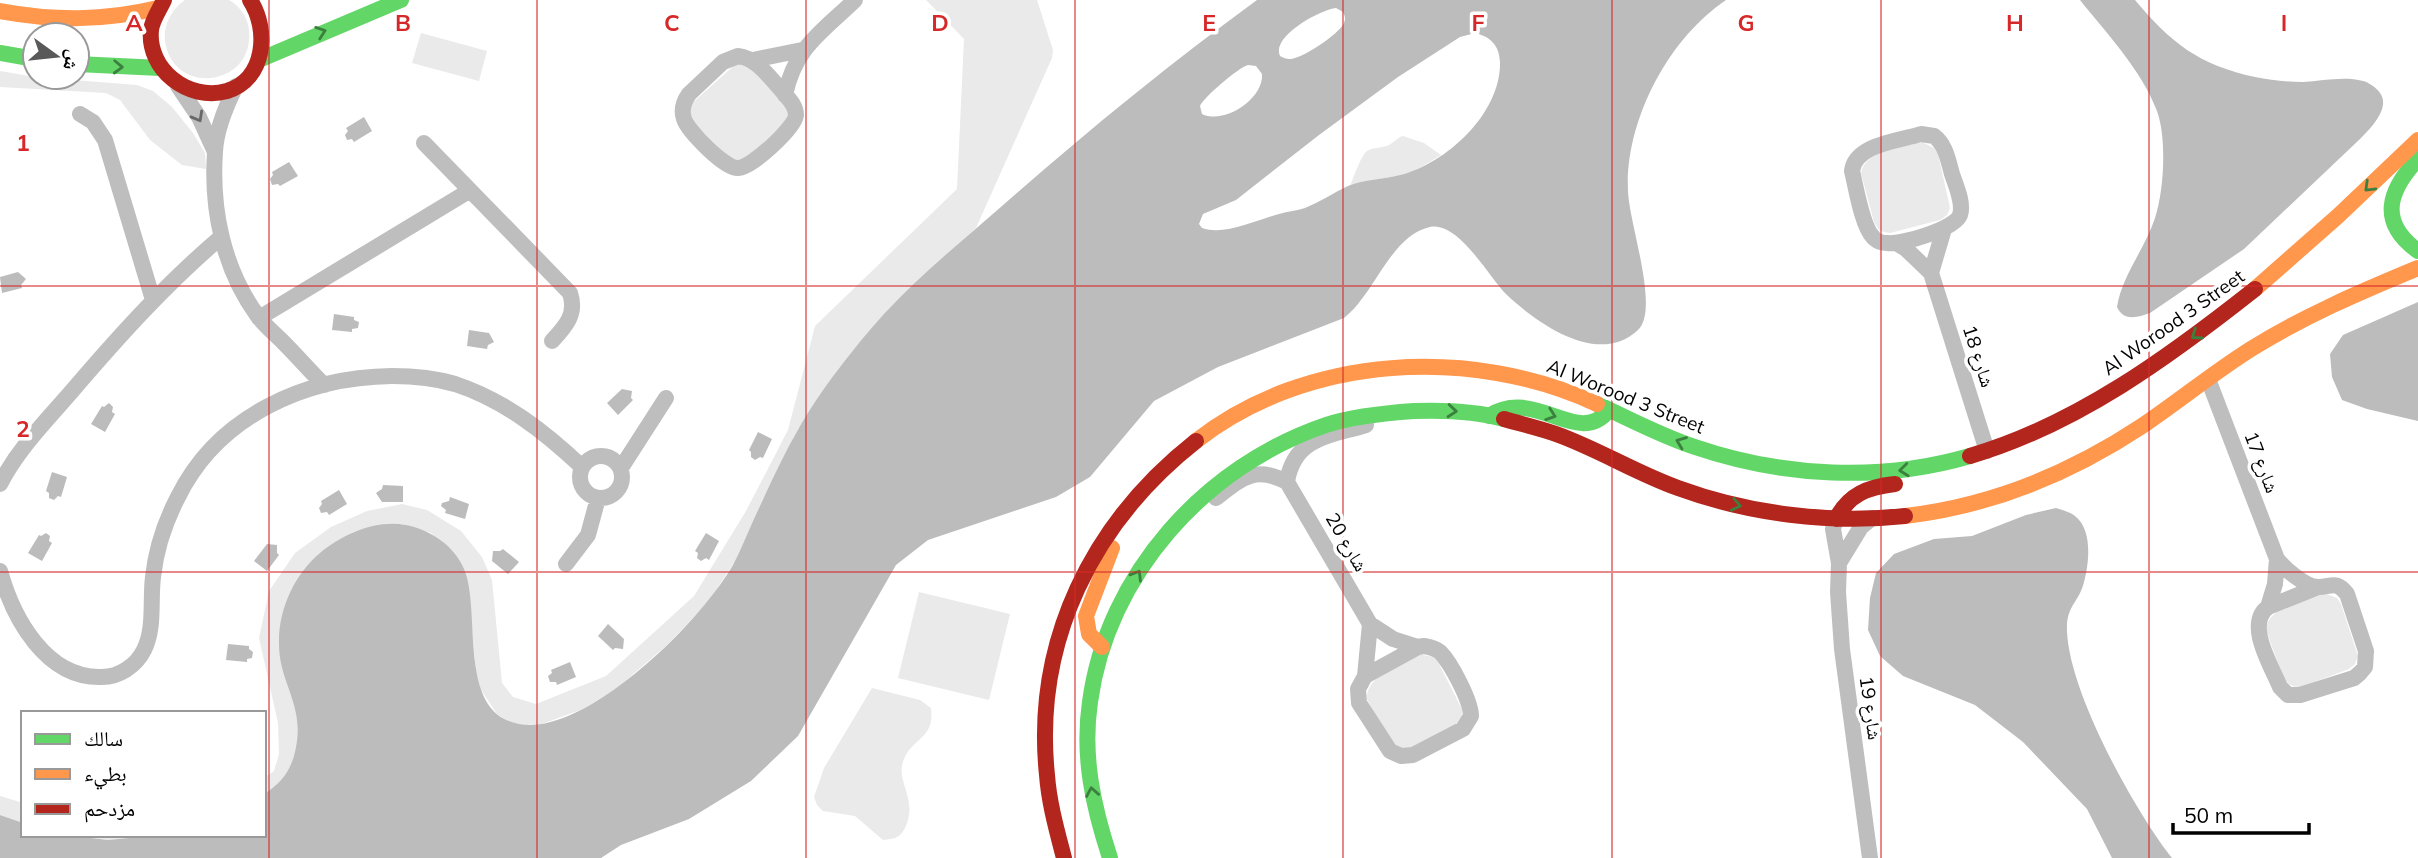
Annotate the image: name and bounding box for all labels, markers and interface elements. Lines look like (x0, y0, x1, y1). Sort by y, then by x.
text: A (125, 8, 143, 37)
text: B (395, 8, 411, 37)
text: C (664, 8, 680, 37)
text: D (931, 8, 949, 37)
text: E (1202, 8, 1216, 37)
text: F (1471, 8, 1485, 37)
text: G (1737, 8, 1755, 37)
text: H (2006, 8, 2024, 37)
text: I (2281, 8, 2287, 37)
north arrow (21, 21, 91, 91)
one-way arrow (315, 26, 327, 40)
text: ش (58, 48, 87, 73)
one-way arrow (114, 59, 124, 75)
one-way arrow (190, 110, 203, 123)
text: 1 (16, 128, 30, 157)
one-way arrow (2364, 179, 2377, 192)
street label: Al Worood 3 Street (2097, 264, 2249, 380)
street label: شارع 18 (1958, 322, 2000, 390)
one-way arrow (2191, 327, 2204, 339)
street label: Al Worood 3 Street (1544, 353, 1709, 439)
one-way arrow (1447, 403, 1458, 418)
one-way arrow (1544, 407, 1556, 421)
text: 2 (16, 414, 30, 443)
street label: شارع 17 (2239, 428, 2285, 496)
one-way arrow (1675, 436, 1687, 450)
one-way arrow (1898, 462, 1910, 477)
one-way arrow (1730, 496, 1742, 511)
street label: شارع 20 (1321, 508, 1373, 576)
one-way arrow (1128, 569, 1141, 582)
street label: شارع 19 (1855, 675, 1887, 741)
legend (21, 711, 266, 837)
text: سالك (84, 725, 123, 751)
text: بطيء (84, 760, 127, 790)
one-way arrow (1085, 786, 1100, 798)
scale bar (2173, 792, 2310, 836)
text: مزدحم (84, 795, 135, 823)
text: 50 m (2184, 802, 2233, 828)

